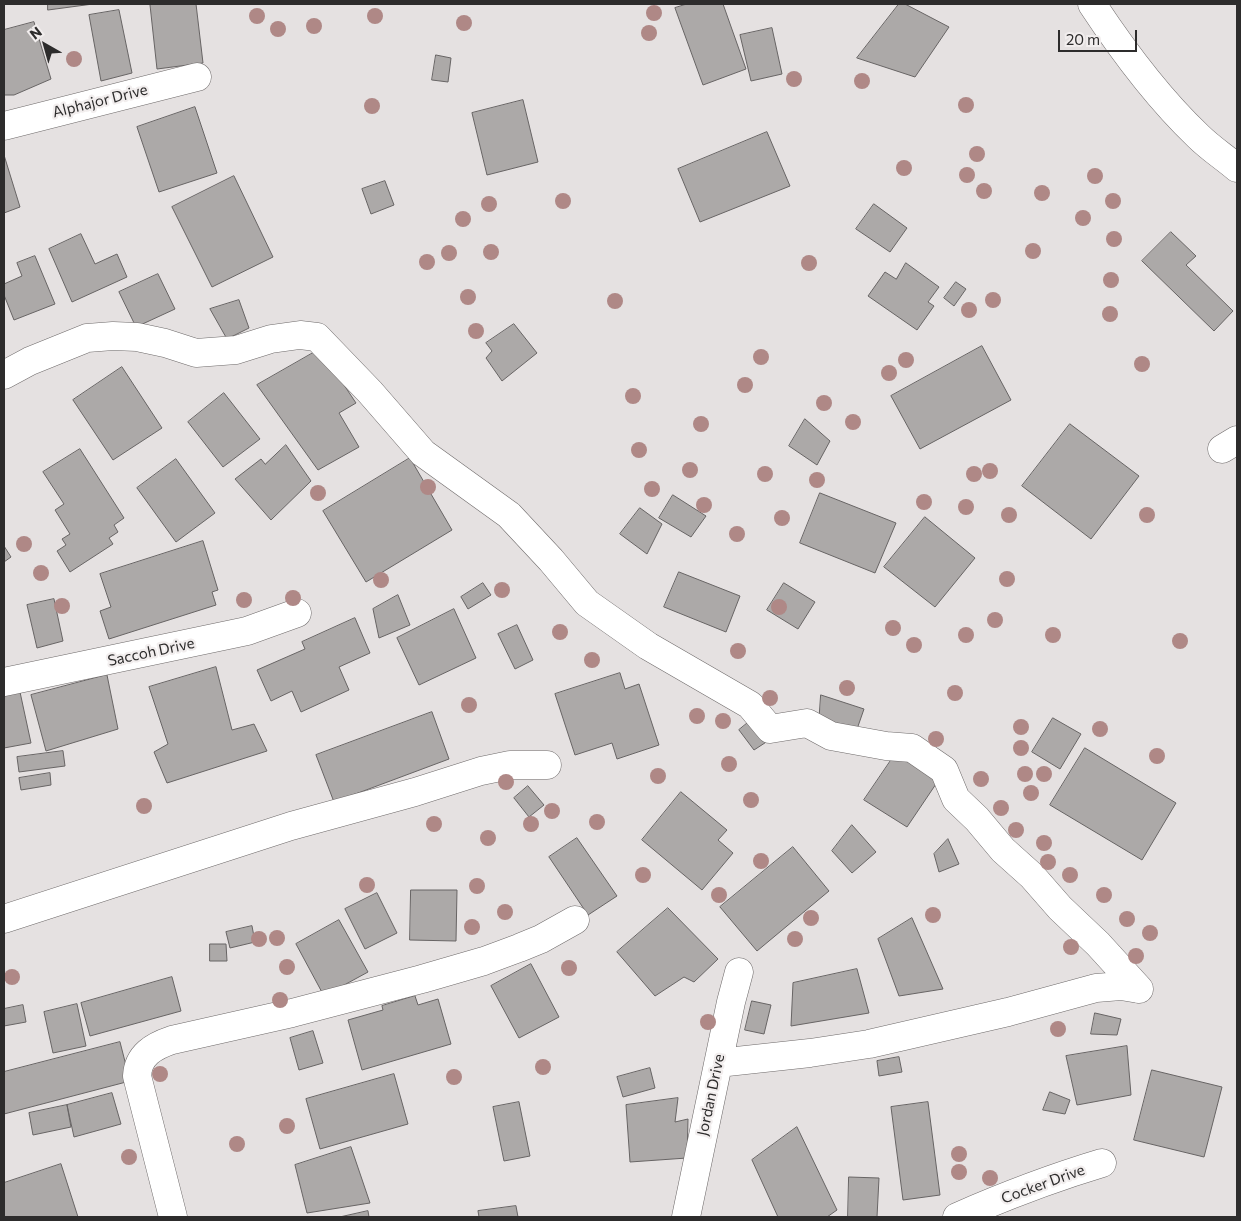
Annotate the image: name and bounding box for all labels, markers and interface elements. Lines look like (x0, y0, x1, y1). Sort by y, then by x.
north arrow (20, 20, 70, 70)
scale bar (1061, 20, 1140, 52)
text: N (26, 23, 45, 43)
text: 20 m (1066, 30, 1100, 48)
street label: Alphajor Drive (51, 80, 149, 122)
street label: Saccoh Drive (106, 634, 196, 670)
street label: Jordan Drive (694, 1052, 728, 1138)
street label: Cocker Drive (999, 1161, 1087, 1207)

